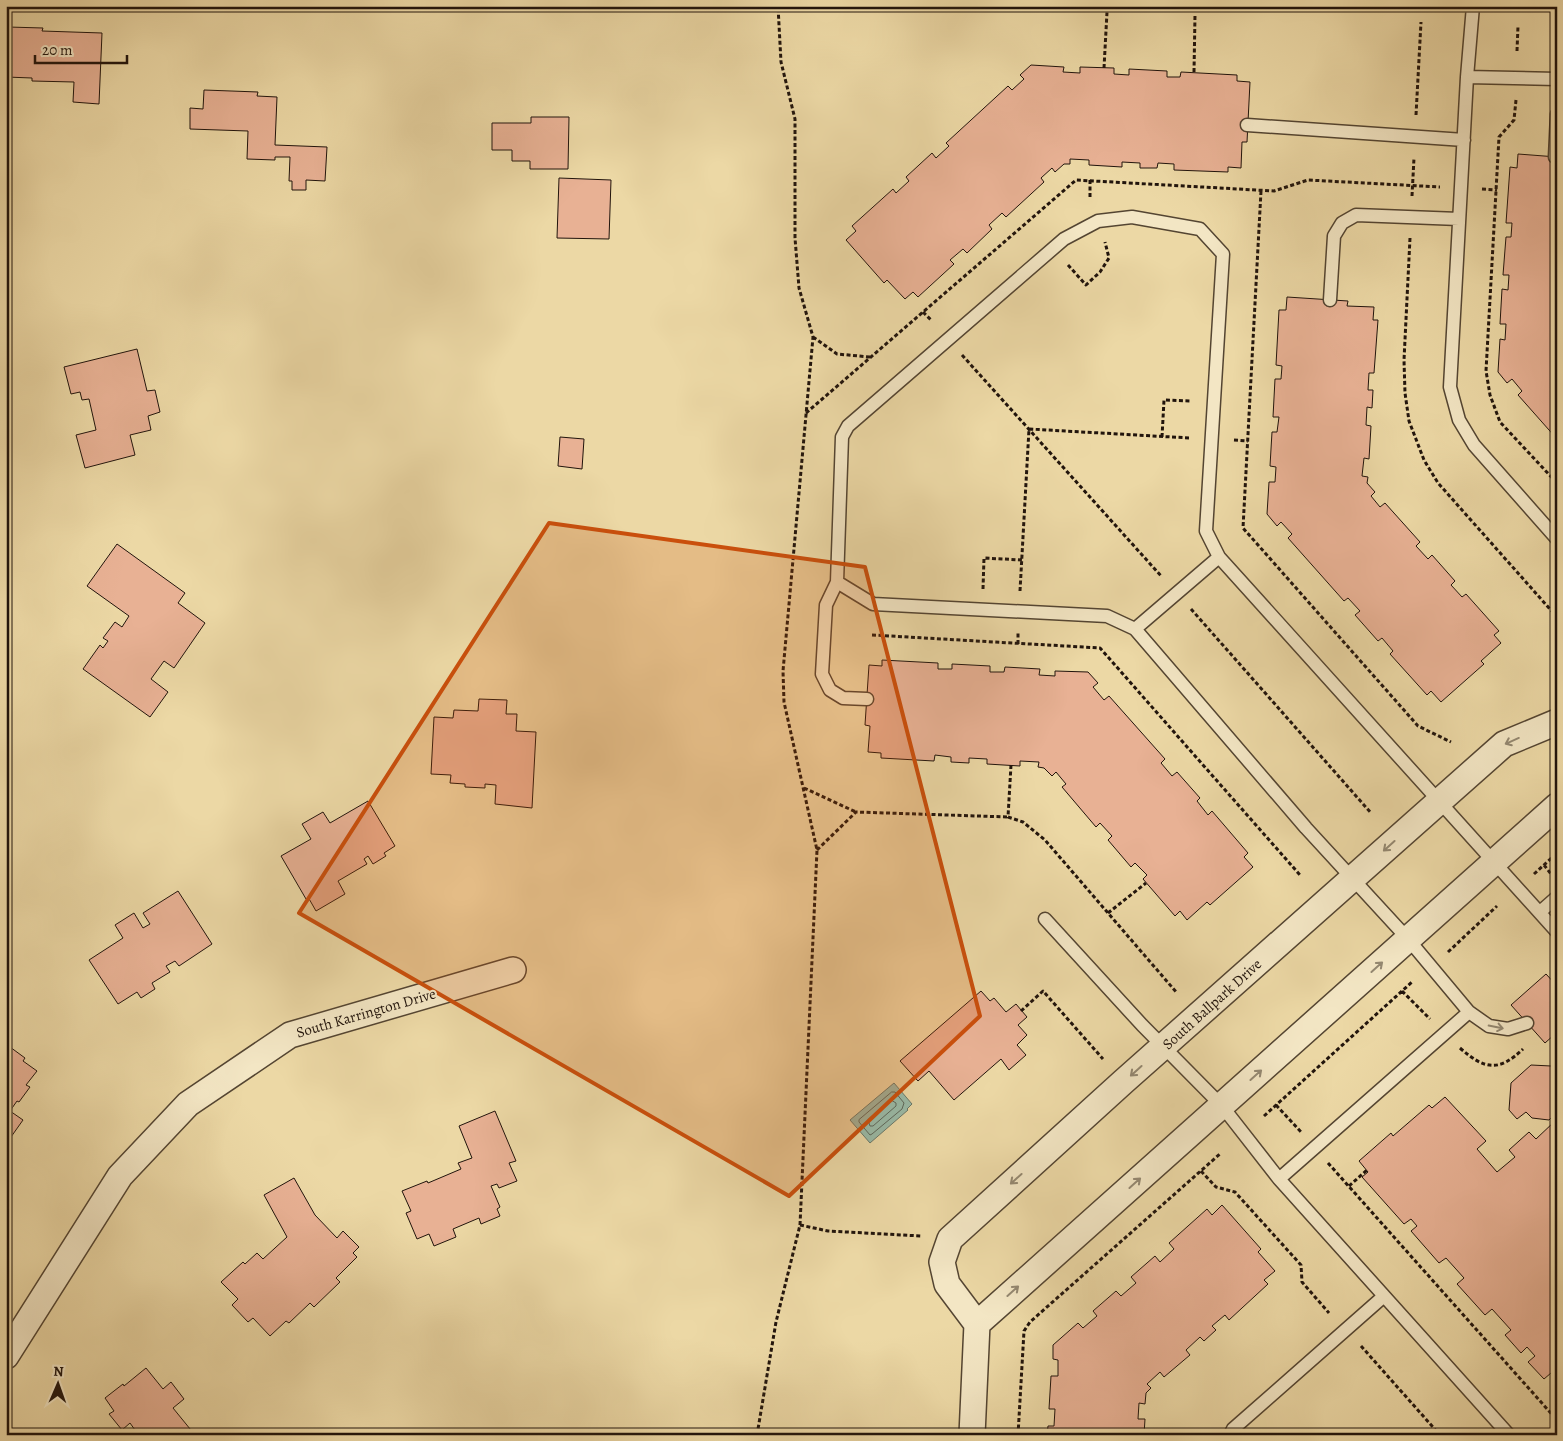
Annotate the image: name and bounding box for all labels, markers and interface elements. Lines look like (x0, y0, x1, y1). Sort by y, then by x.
scale bar (35, 32, 128, 64)
text: 20 m (42, 40, 73, 60)
one-way arrow (1505, 737, 1520, 747)
one-way arrow (1382, 841, 1395, 852)
street label: South Ballpark Drive (1158, 954, 1266, 1054)
one-way arrow (1371, 961, 1384, 973)
street label: South Karrington Drive (294, 983, 438, 1042)
one-way arrow (1488, 1023, 1504, 1032)
one-way arrow (1130, 1065, 1143, 1076)
one-way arrow (1249, 1069, 1262, 1081)
one-way arrow (1009, 1174, 1022, 1185)
one-way arrow (1128, 1177, 1141, 1189)
one-way arrow (1007, 1285, 1020, 1297)
north arrow (32, 1358, 82, 1408)
text: N (53, 1362, 64, 1381)

